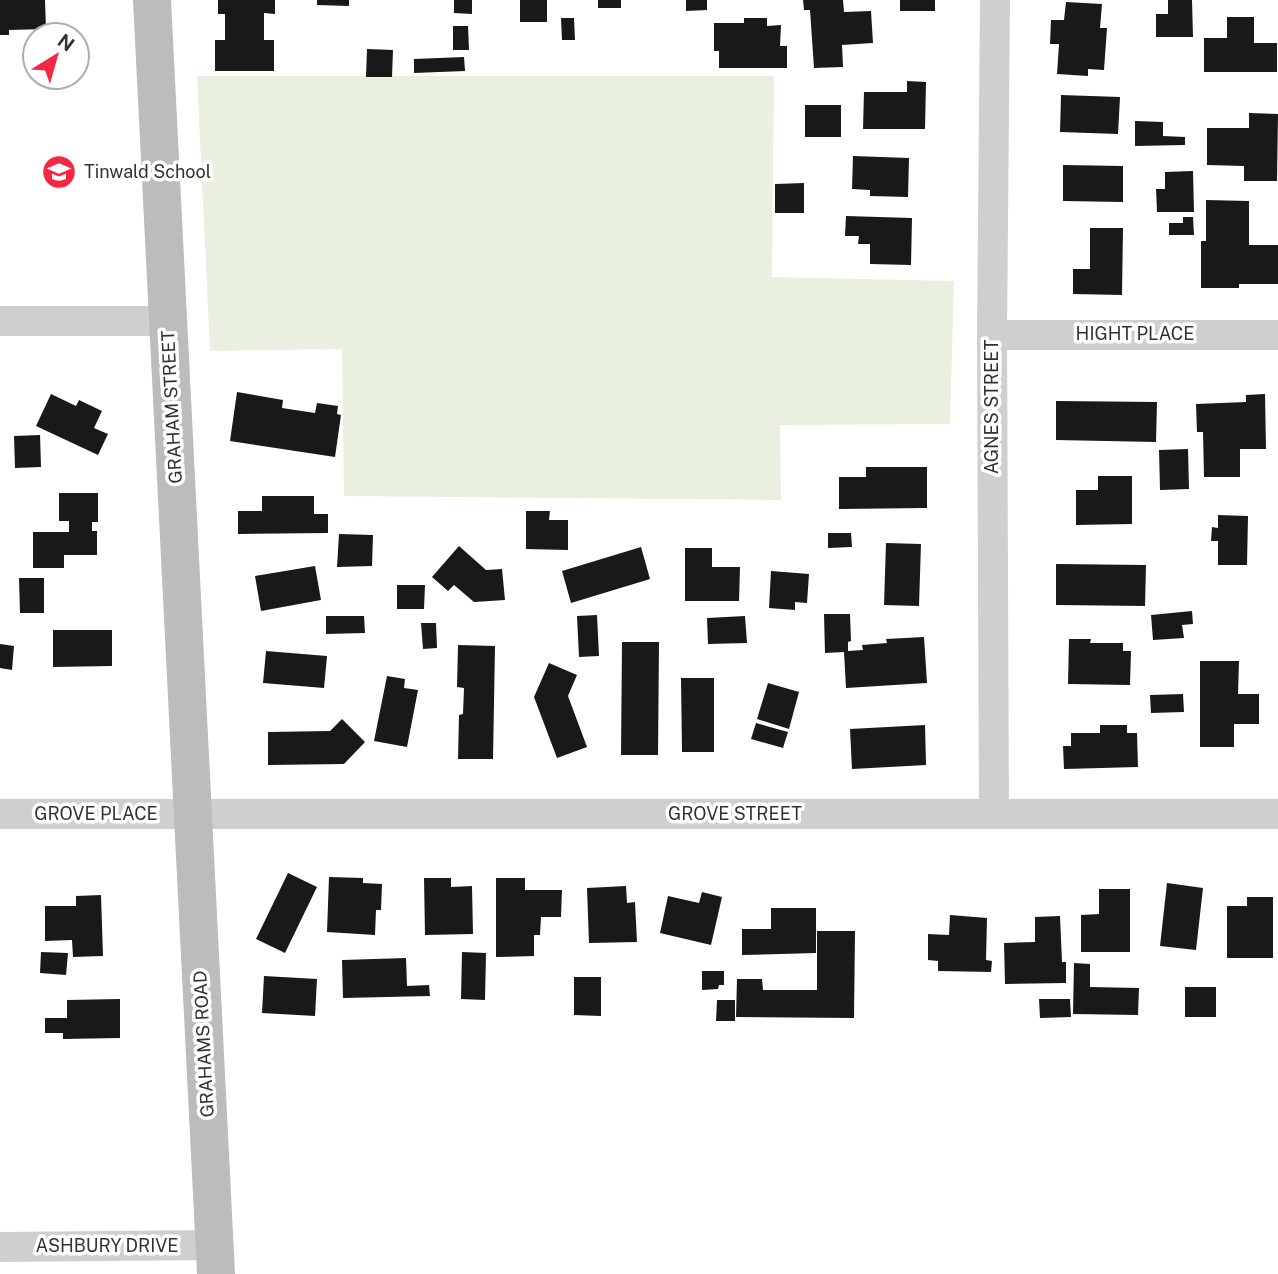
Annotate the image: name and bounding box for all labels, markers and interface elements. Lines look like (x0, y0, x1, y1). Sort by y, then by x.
north arrow (21, 21, 91, 91)
text: N (54, 29, 79, 56)
school or university icon: Tinwald School (40, 153, 78, 191)
place label: Tinwald School (84, 161, 211, 182)
street label: HIGHT PLACE (1076, 323, 1194, 344)
street label: GRAHAM STREET (157, 330, 186, 484)
street label: AGNES STREET (981, 339, 1002, 474)
street label: GROVE PLACE (34, 803, 158, 824)
street label: GROVE STREET (668, 803, 802, 824)
street label: GRAHAMS ROAD (189, 970, 218, 1118)
street label: ASHBURY DRIVE (35, 1235, 179, 1256)

